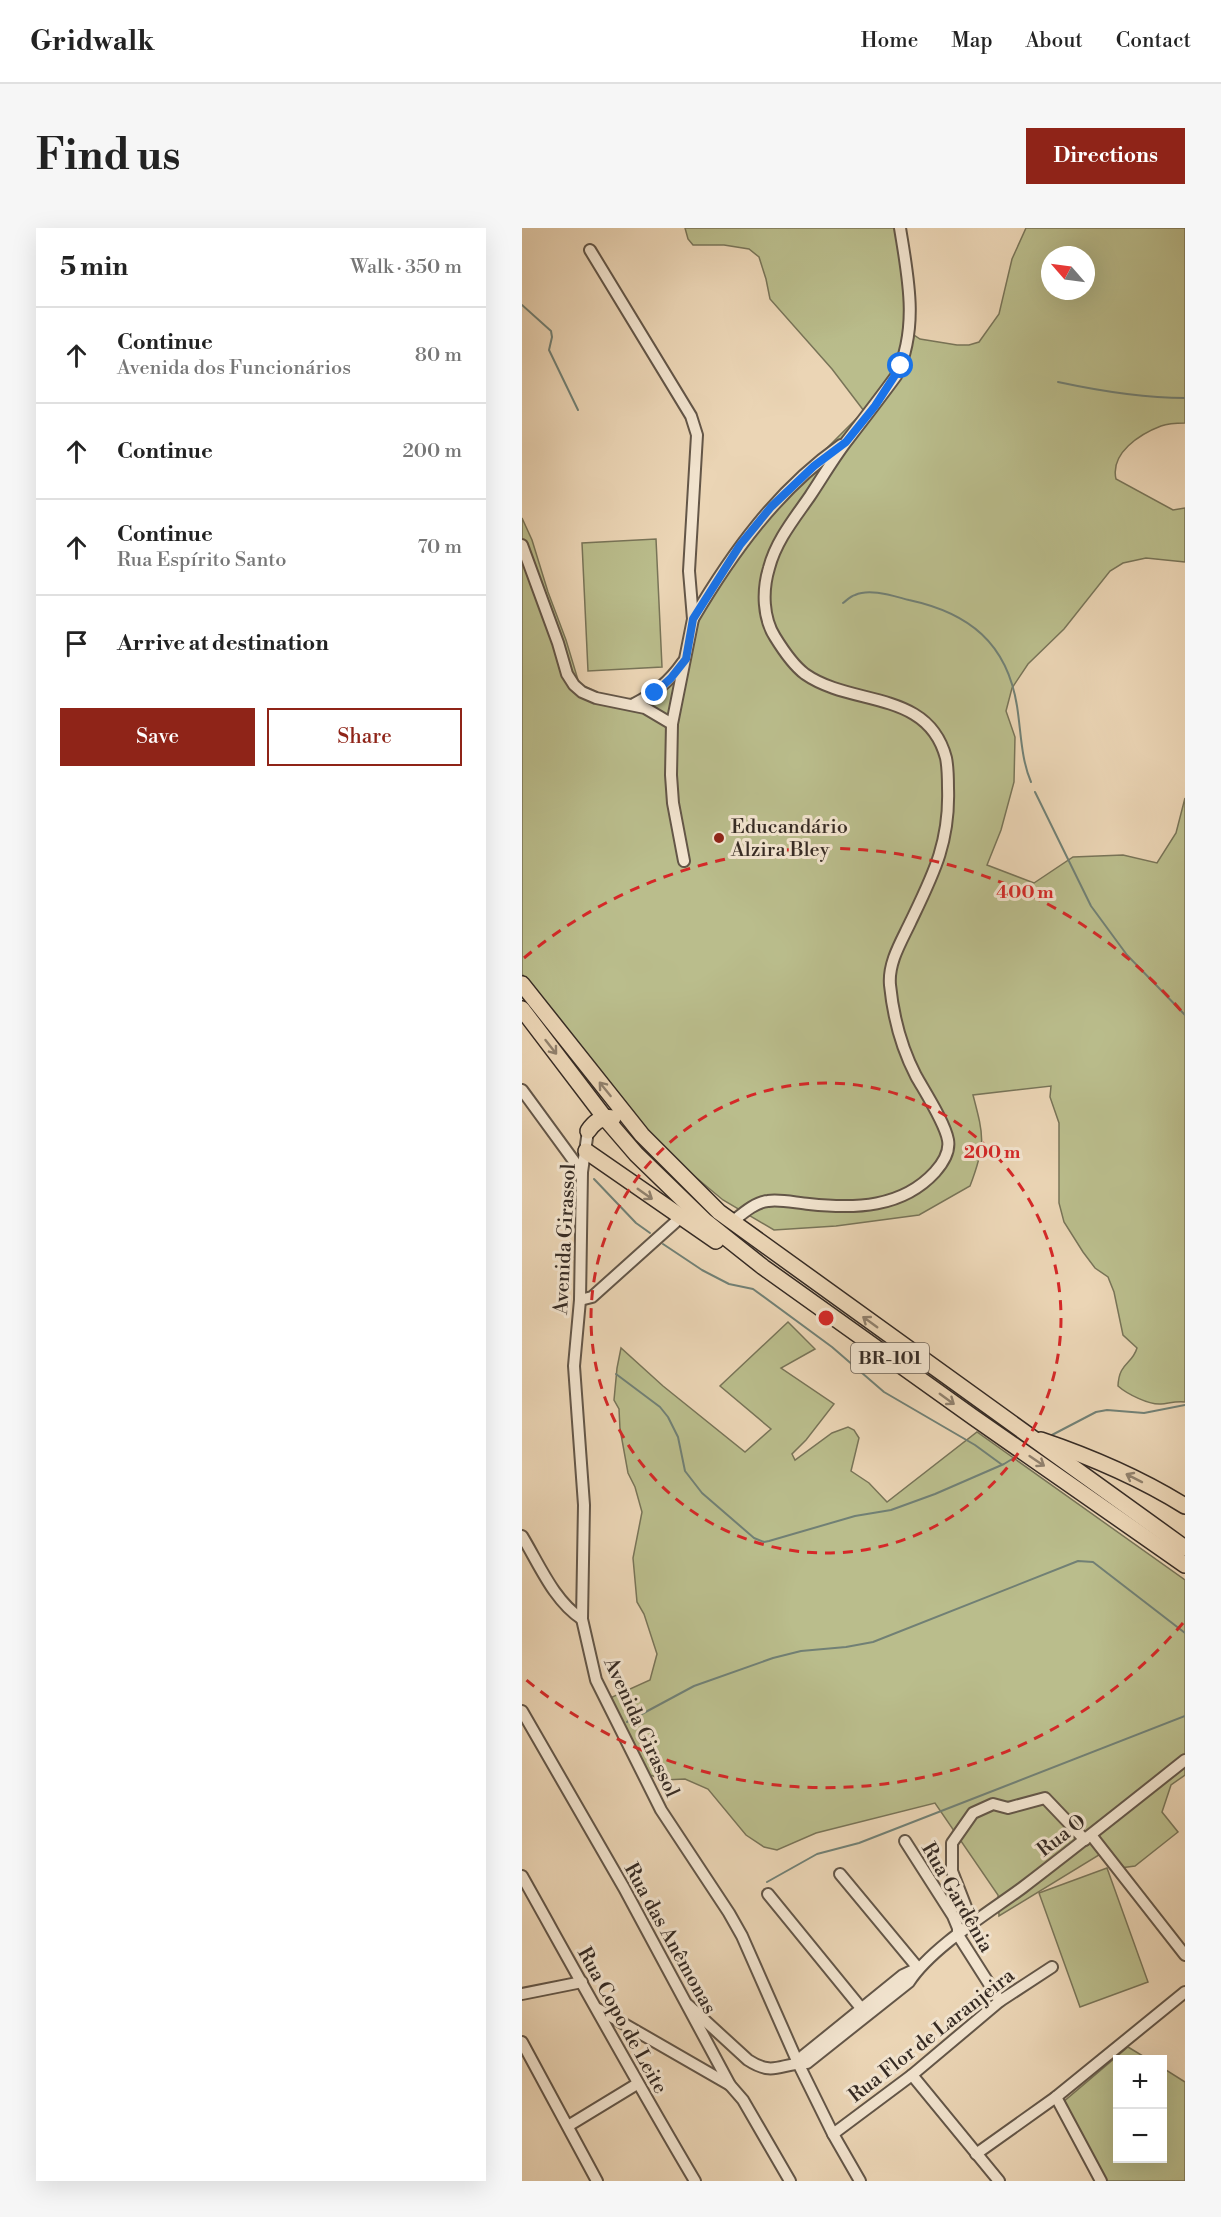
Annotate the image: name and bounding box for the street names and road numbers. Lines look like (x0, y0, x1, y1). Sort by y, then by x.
street label: Avenida Girassol (549, 1163, 582, 1316)
road number: BR-101 (851, 1343, 929, 1373)
street label: Avenida Girassol (597, 1653, 684, 1802)
street label: Rua O (1033, 1809, 1091, 1863)
street label: Rua Gardênia (915, 1838, 999, 1958)
street label: Rua das Anêmonas (618, 1859, 722, 2019)
street label: Rua Copo de Leite (571, 1943, 672, 2098)
street label: Rua Flor de Laranjeira (844, 1963, 1021, 2109)

